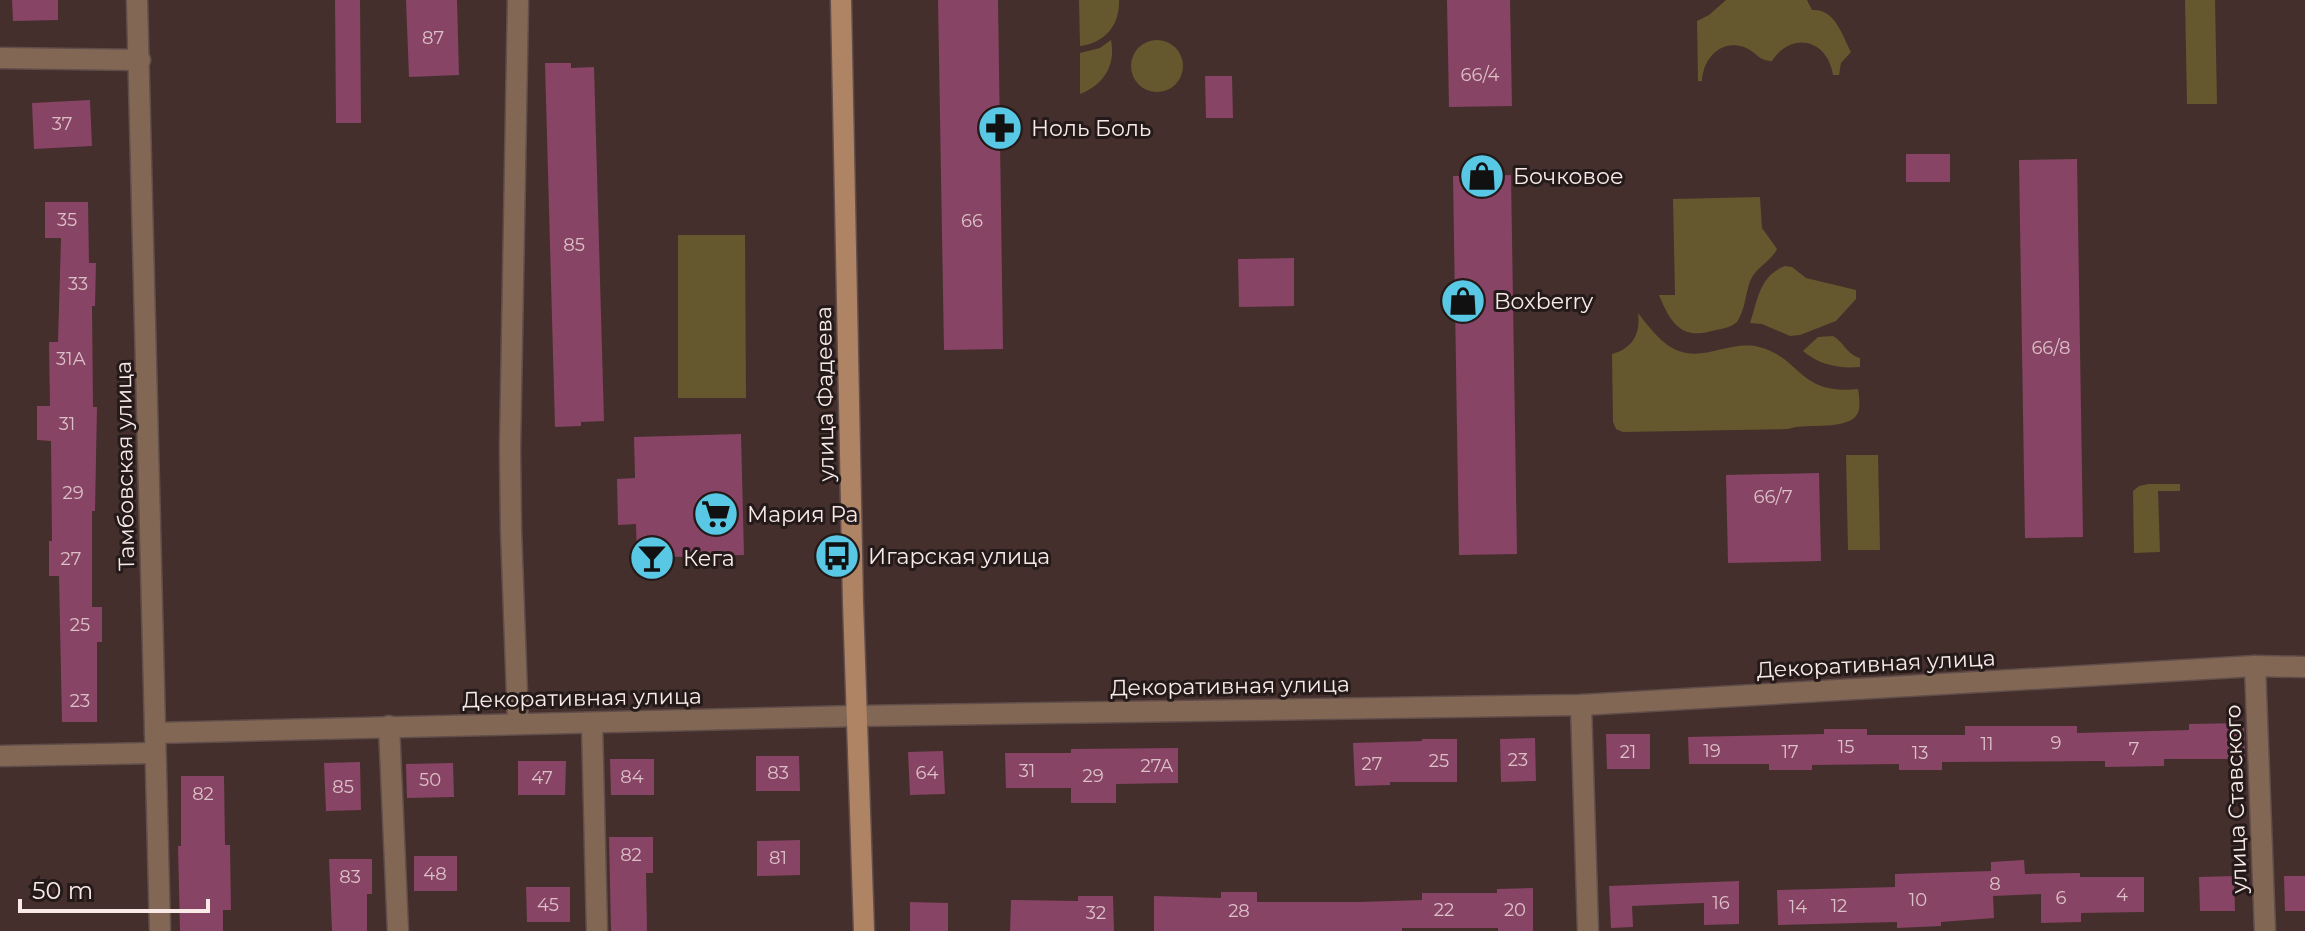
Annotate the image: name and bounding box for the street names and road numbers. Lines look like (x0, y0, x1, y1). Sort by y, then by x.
street label: улица Фадеева (810, 306, 840, 483)
street label: Тамбовская улица (110, 361, 140, 571)
street label: Декоративная улица (1756, 644, 1996, 684)
street label: Декоративная улица (1110, 670, 1350, 702)
street label: Декоративная улица (462, 682, 702, 714)
street label: улица Ставского (2219, 704, 2253, 895)

